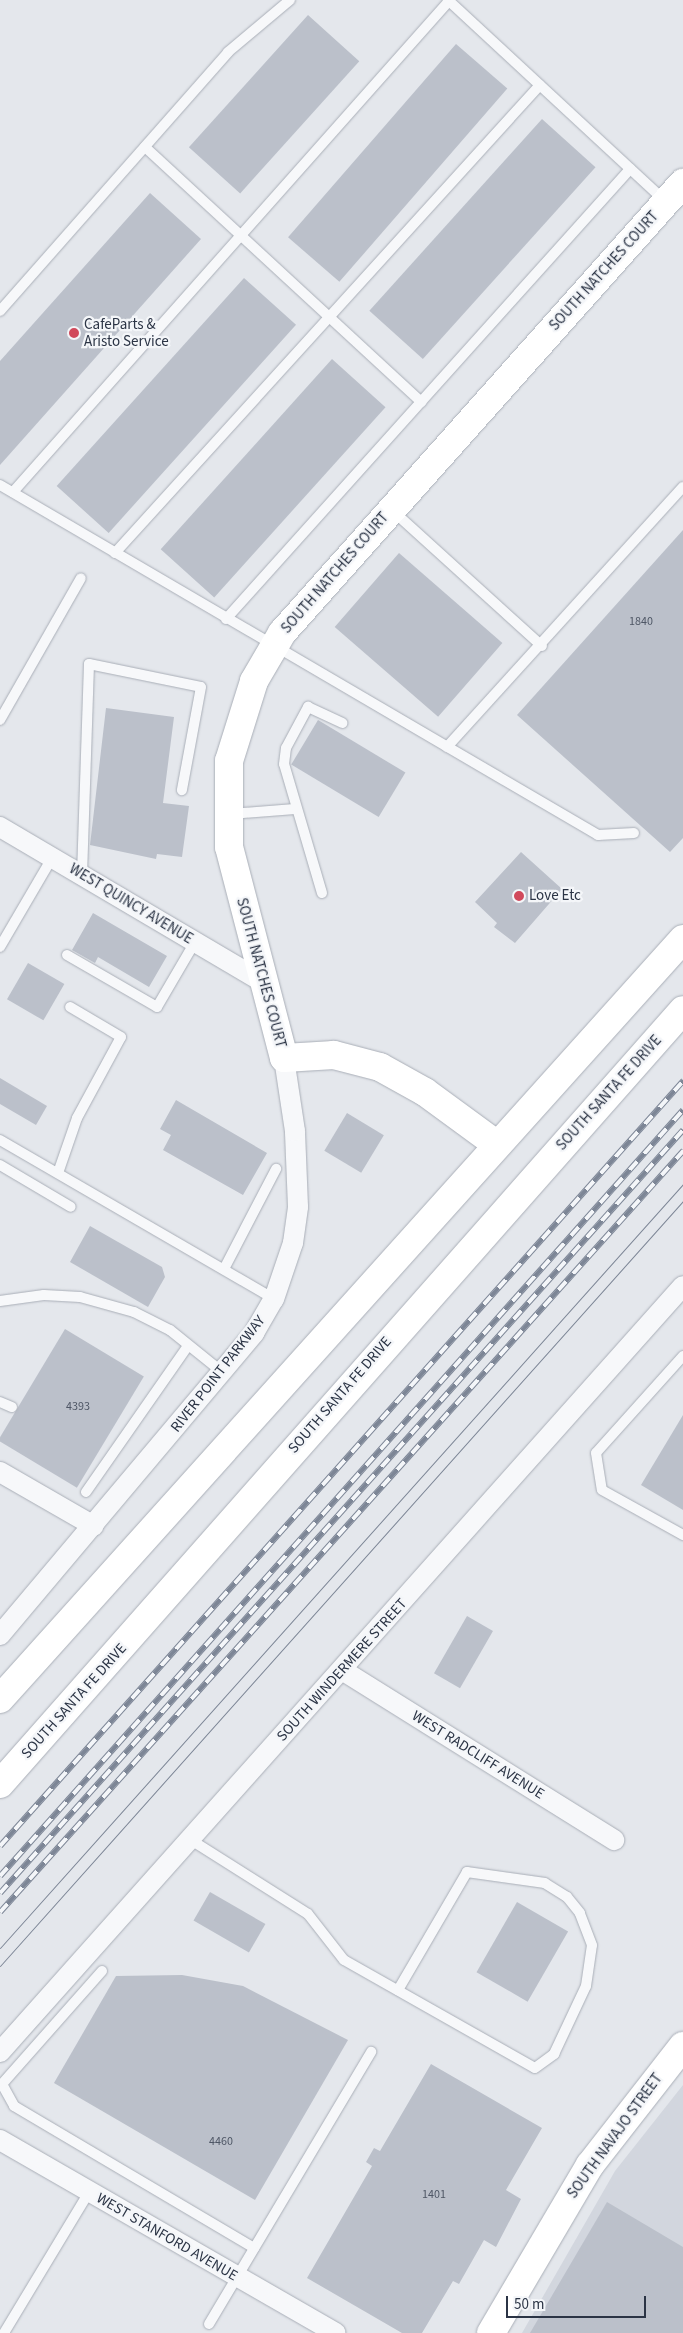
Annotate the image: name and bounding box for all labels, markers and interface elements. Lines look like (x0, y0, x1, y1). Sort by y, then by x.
street label: SOUTH NATCHES COURT (546, 208, 662, 334)
place label: CafeParts & Aristo Service (84, 315, 169, 350)
marker: CafeParts & Aristo Service (68, 327, 80, 339)
street label: SOUTH NATCHES COURT (278, 509, 392, 637)
house number: 1840 (629, 615, 653, 629)
street label: WEST QUINCY AVENUE (66, 860, 196, 948)
place label: Love Etc (529, 887, 581, 905)
marker: Love Etc (513, 890, 525, 902)
street label: SOUTH NATCHES COURT (232, 896, 290, 1050)
street label: SOUTH SANTA FE DRIVE (553, 1032, 665, 1154)
street label: RIVER POINT PARKWAY (167, 1312, 269, 1436)
street label: SOUTH SANTA FE DRIVE (284, 1333, 396, 1457)
house number: 4393 (66, 1400, 90, 1414)
street label: SOUTH WINDERMERE STREET (273, 1595, 411, 1745)
street label: SOUTH SANTA FE DRIVE (18, 1640, 130, 1762)
street label: WEST RADCLIFF AVENUE (408, 1707, 548, 1803)
street label: SOUTH NAVAJO STREET (564, 2070, 666, 2202)
house number: 4460 (209, 2135, 233, 2149)
house number: 1401 (422, 2188, 446, 2202)
street label: WEST STANFORD AVENUE (93, 2189, 241, 2285)
scale bar (508, 2286, 648, 2318)
text: 50 m (514, 2294, 544, 2315)

